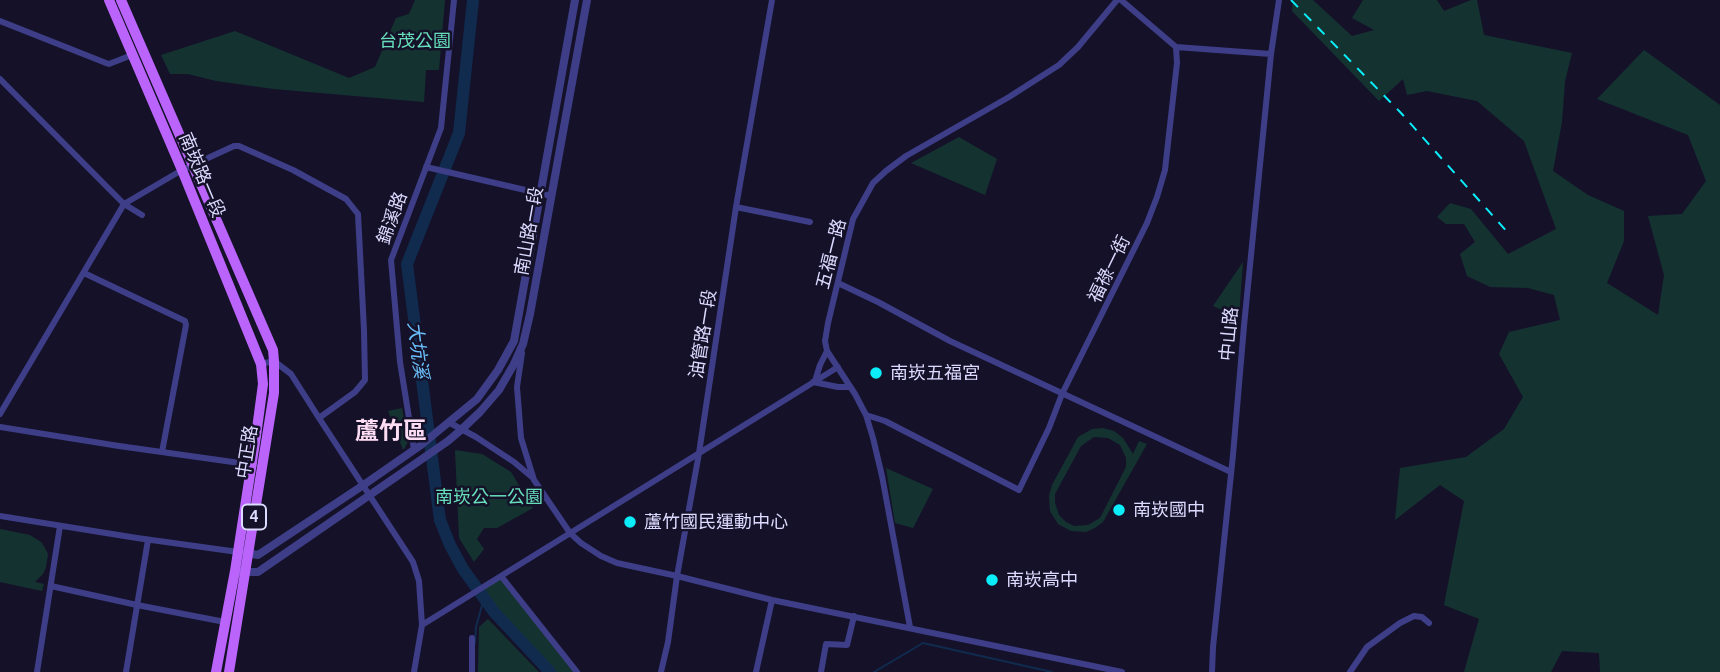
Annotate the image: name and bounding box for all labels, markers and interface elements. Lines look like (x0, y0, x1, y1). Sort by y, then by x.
park label: 台茂公園 (379, 30, 451, 52)
street label: 南崁路一段 (174, 129, 230, 221)
street label: 南山路一段 (511, 185, 547, 277)
street label: 錦溪路 (373, 189, 411, 247)
street label: 五福一路 (812, 216, 850, 292)
street label: 福祿一街 (1084, 232, 1134, 306)
street label: 油管路一段 (685, 288, 721, 380)
street label: 中山路 (1216, 306, 1242, 362)
water label: 大坑溪 (403, 320, 433, 380)
place label: 南崁五福宮 (890, 362, 980, 384)
marker: 南崁五福宮 (868, 365, 884, 381)
district label: 蘆竹區 (355, 417, 427, 445)
street label: 中正路 (232, 424, 262, 480)
park label: 南崁公一公園 (435, 486, 543, 508)
place label: 南崁國中 (1133, 499, 1205, 521)
marker: 南崁國中 (1111, 502, 1127, 518)
road number: 4 (242, 504, 266, 530)
place label: 蘆竹國民運動中心 (644, 511, 788, 533)
marker: 蘆竹國民運動中心 (622, 514, 638, 530)
place label: 南崁高中 (1006, 569, 1078, 591)
marker: 南崁高中 (984, 572, 1000, 588)

